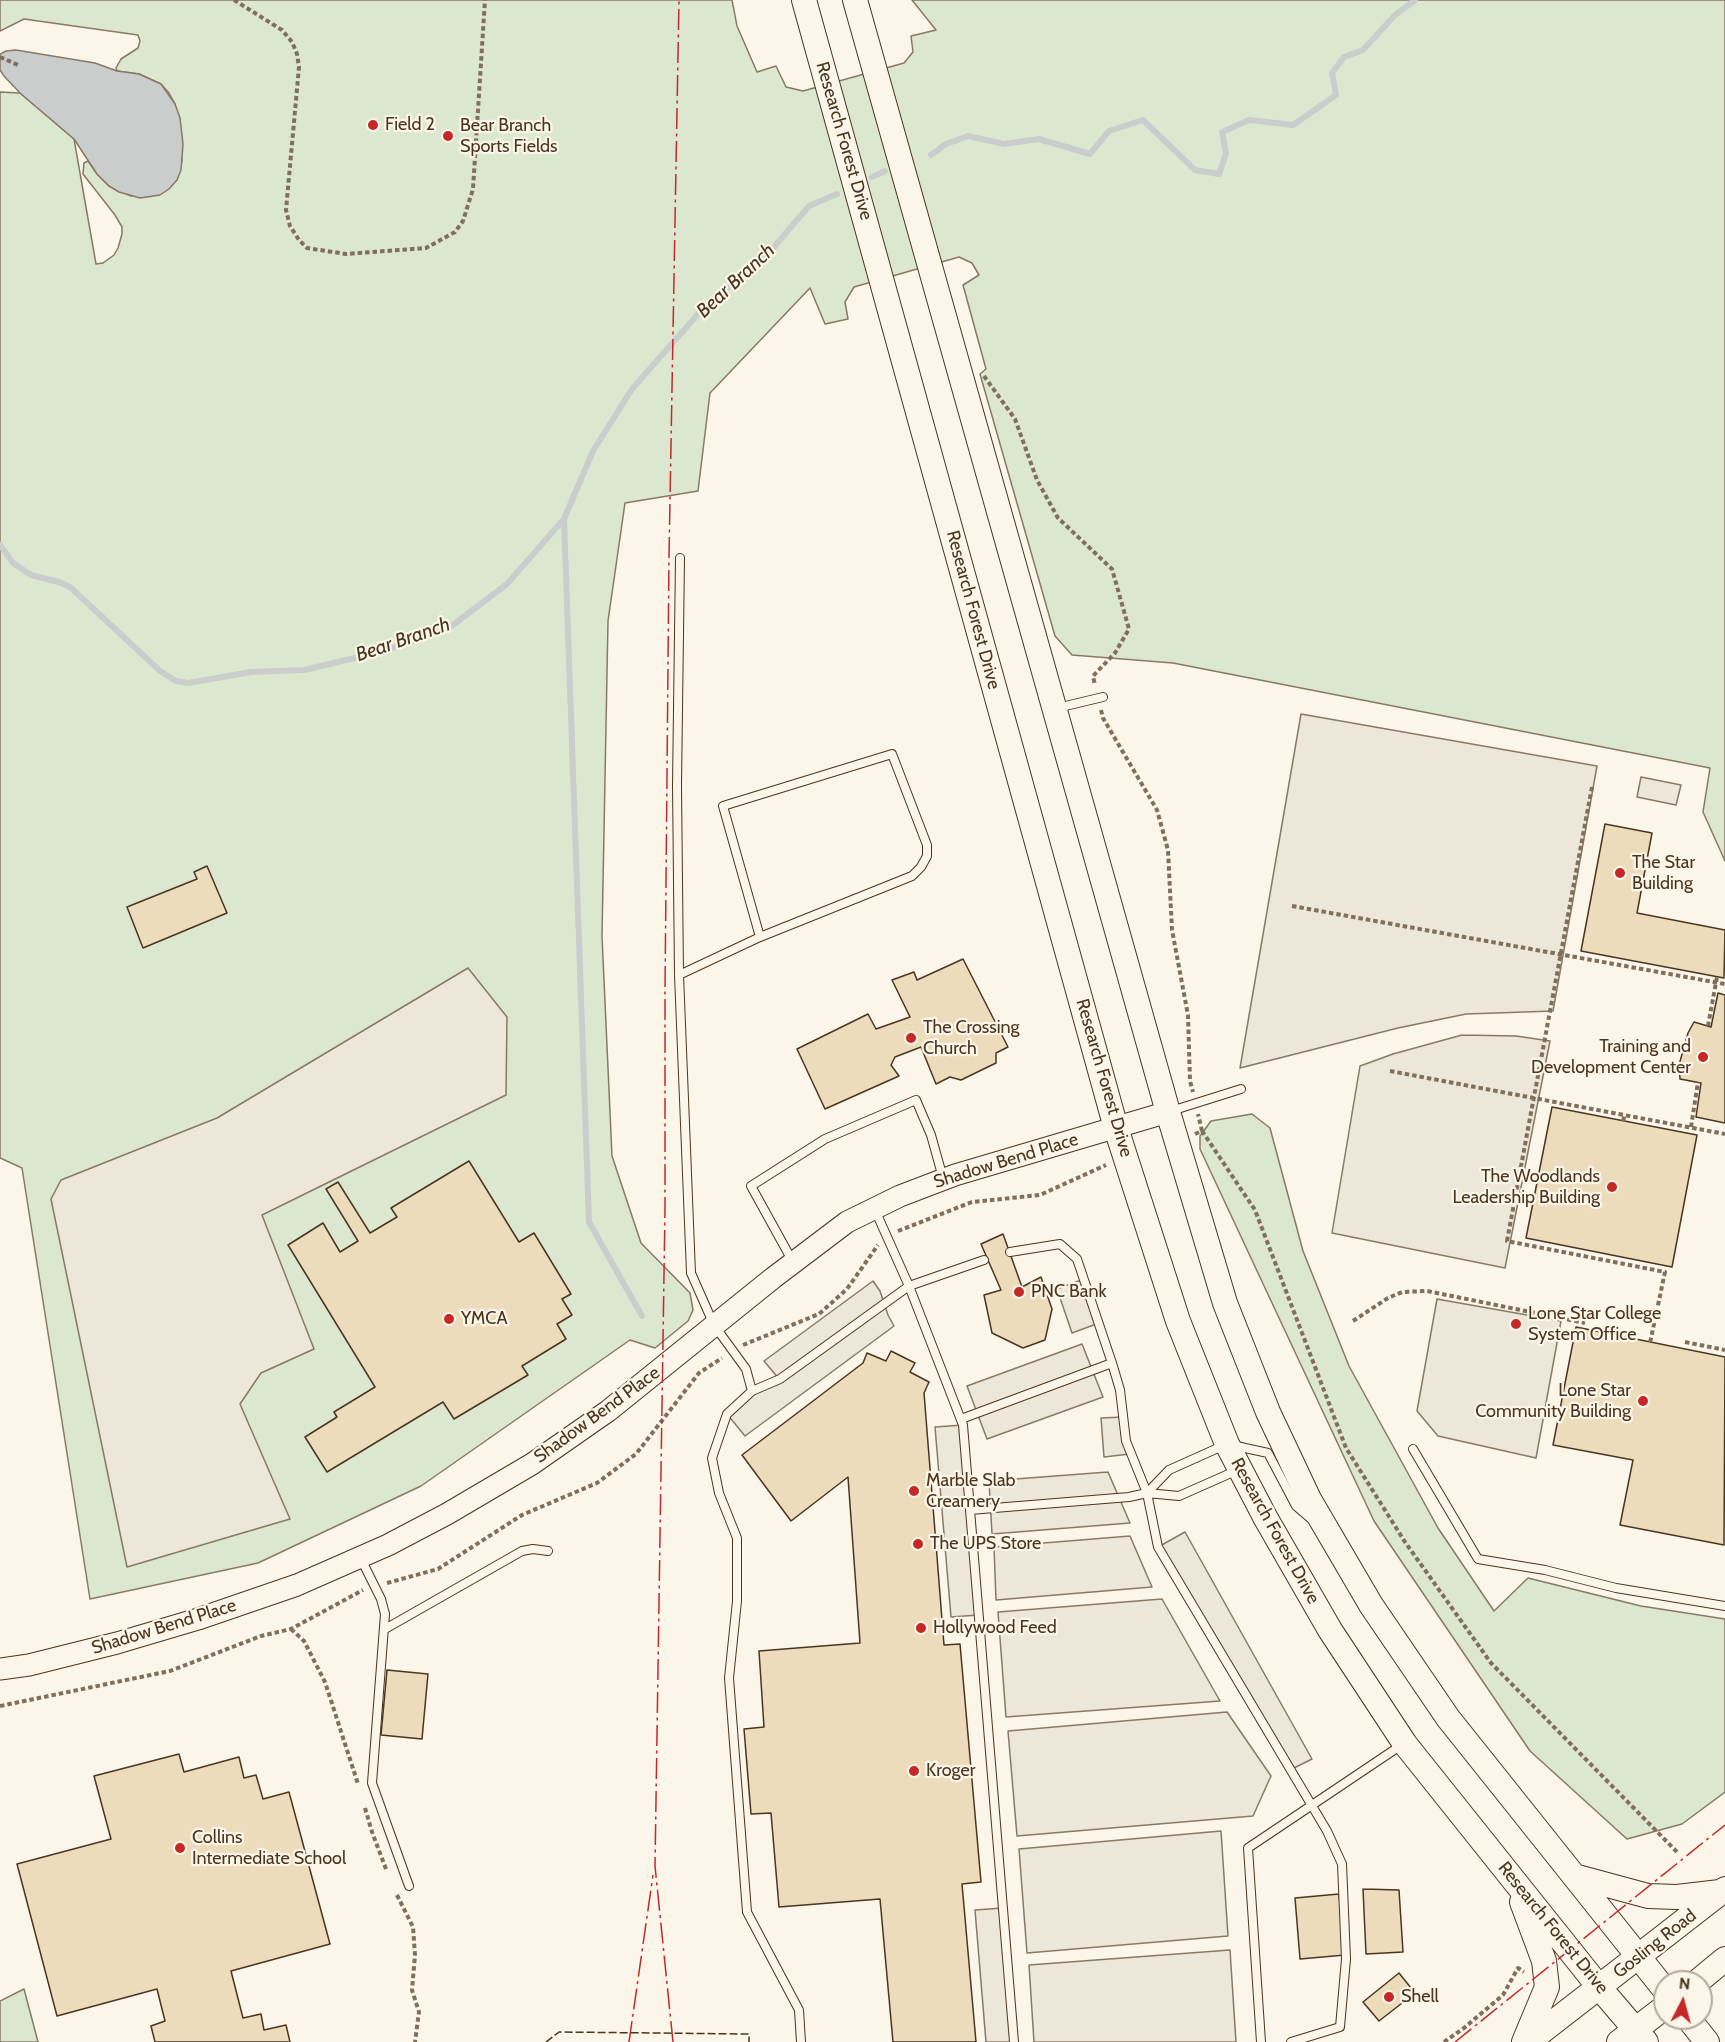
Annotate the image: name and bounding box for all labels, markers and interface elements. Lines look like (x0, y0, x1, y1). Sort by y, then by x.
street label: Research Forest Drive (811, 59, 877, 223)
place label: Field 2 (385, 114, 435, 136)
place label: Bear Branch Sports Fields (460, 115, 558, 158)
marker: Field 2 (366, 118, 380, 132)
marker: Bear Branch Sports Fields (441, 129, 455, 143)
water label: Bear Branch (692, 239, 780, 323)
street label: Research Forest Drive (941, 528, 1005, 692)
water label: Bear Branch (353, 613, 453, 667)
place label: The Star Building (1632, 852, 1695, 894)
marker: The Star Building (1613, 866, 1627, 880)
street label: Research Forest Drive (1071, 996, 1137, 1160)
place label: The Crossing Church (923, 1017, 1020, 1060)
marker: The Crossing Church (904, 1031, 918, 1045)
place label: Training and Development Center (1531, 1036, 1691, 1078)
marker: Training and Development Center (1696, 1050, 1710, 1064)
street label: Shadow Bend Place (931, 1129, 1081, 1193)
place label: The Woodlands Leadership Building (1452, 1166, 1600, 1208)
marker: The Woodlands Leadership Building (1605, 1180, 1619, 1194)
place label: PNC Bank (1031, 1281, 1107, 1303)
marker: PNC Bank (1012, 1285, 1026, 1299)
place label: Lone Star College System Office (1528, 1303, 1661, 1346)
place label: YMCA (461, 1308, 507, 1330)
marker: YMCA (442, 1312, 456, 1326)
marker: Lone Star College System Office (1509, 1317, 1523, 1331)
street label: Shadow Bend Place (530, 1362, 664, 1468)
place label: Lone Star Community Building (1475, 1380, 1631, 1422)
marker: Lone Star Community Building (1636, 1394, 1650, 1408)
street label: Research Forest Drive (1226, 1454, 1324, 1608)
place label: Marble Slab Creamery (926, 1470, 1016, 1512)
marker: Marble Slab Creamery (907, 1484, 921, 1498)
place label: The UPS Store (930, 1533, 1041, 1555)
marker: The UPS Store (911, 1537, 925, 1551)
street label: Shadow Bend Place (89, 1595, 239, 1659)
place label: Hollywood Feed (933, 1617, 1057, 1639)
marker: Hollywood Feed (914, 1621, 928, 1635)
place label: Kroger (926, 1760, 975, 1782)
marker: Kroger (907, 1764, 921, 1778)
place label: Collins Intermediate School (192, 1827, 346, 1870)
marker: Collins Intermediate School (173, 1841, 187, 1855)
street label: Research Forest Drive (1493, 1858, 1613, 1998)
street label: Gosling Road (1609, 1905, 1701, 1983)
north arrow (1653, 1970, 1713, 2030)
text: N (1678, 1974, 1691, 1994)
place label: Shell (1401, 1986, 1439, 2008)
marker: Shell (1382, 1990, 1396, 2004)

